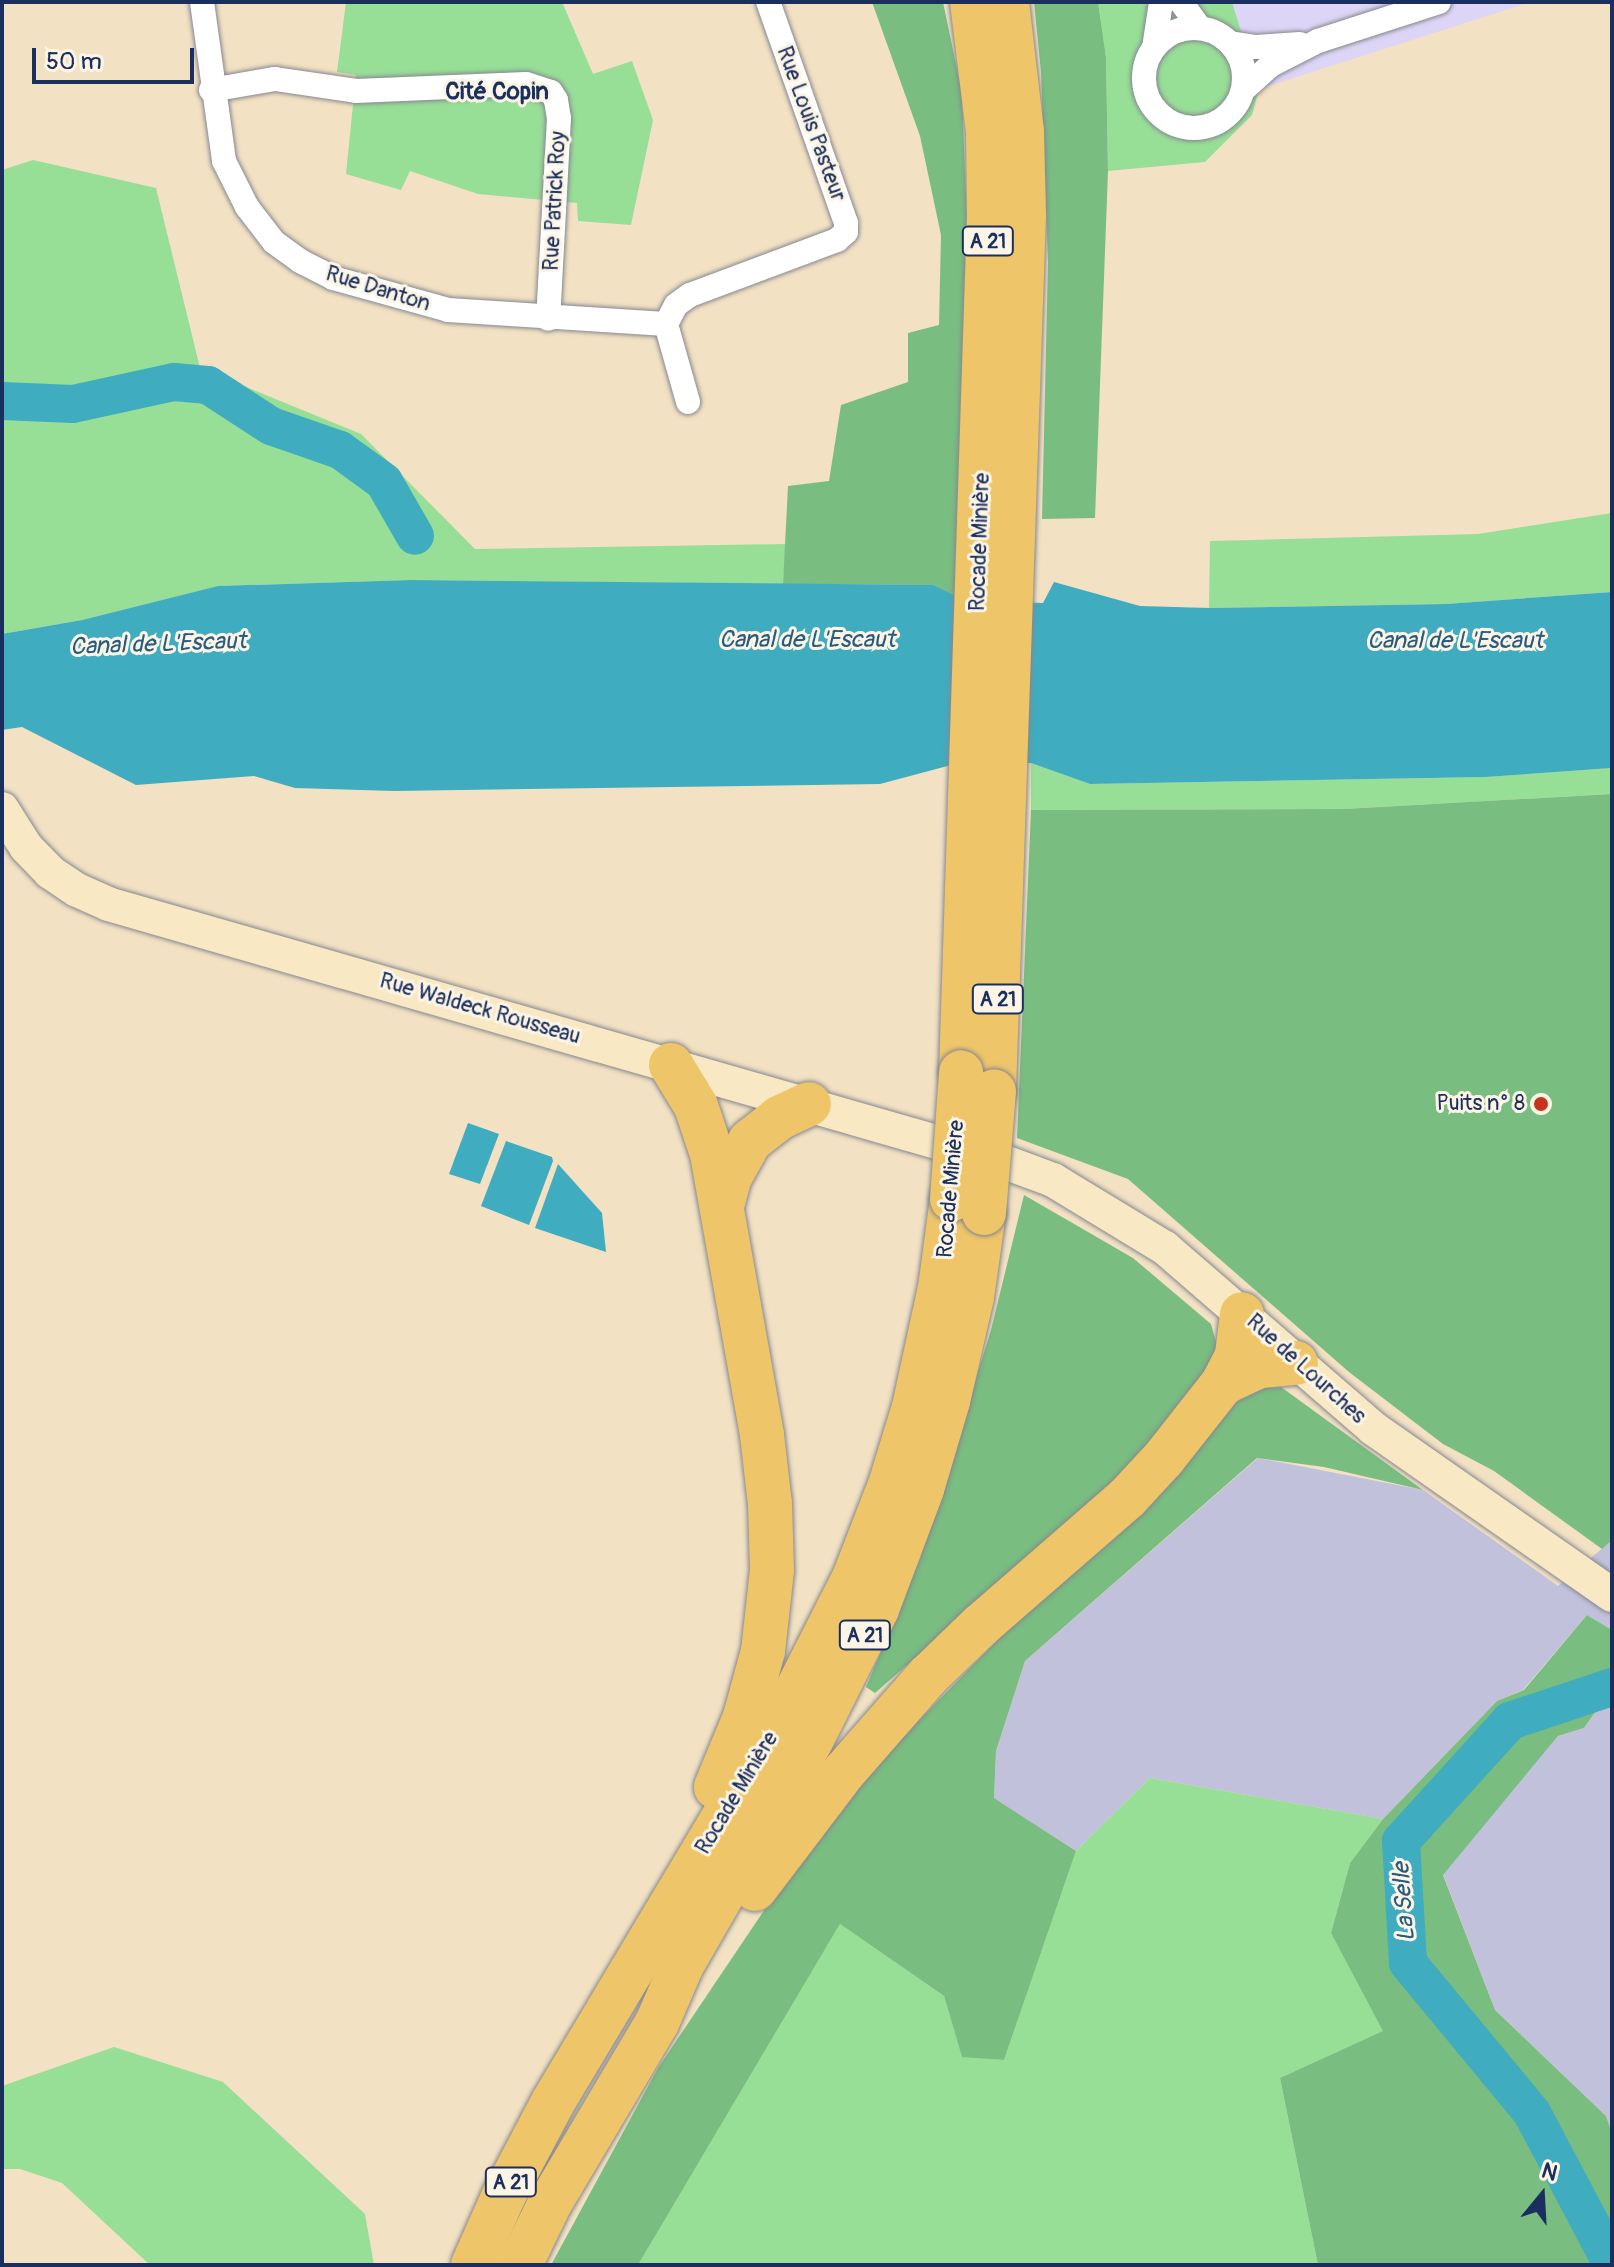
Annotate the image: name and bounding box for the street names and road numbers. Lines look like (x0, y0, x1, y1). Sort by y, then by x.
street label: Rue Louis Pasteur (771, 43, 851, 205)
street label: Rue Patrick Roy (538, 130, 572, 272)
road number: A 21 (960, 225, 1016, 257)
street label: Rue Danton (323, 261, 433, 317)
street label: Rocade Minière (964, 472, 996, 612)
street label: Rue Waldeck Rousseau (377, 968, 583, 1050)
road number: A 21 (970, 983, 1026, 1015)
street label: Rocade Minière (932, 1119, 970, 1259)
street label: Rue de Lourches (1241, 1309, 1371, 1429)
road number: A 21 (837, 1619, 893, 1651)
street label: Rocade Minière (690, 1727, 784, 1859)
road number: A 21 (483, 2166, 539, 2198)

